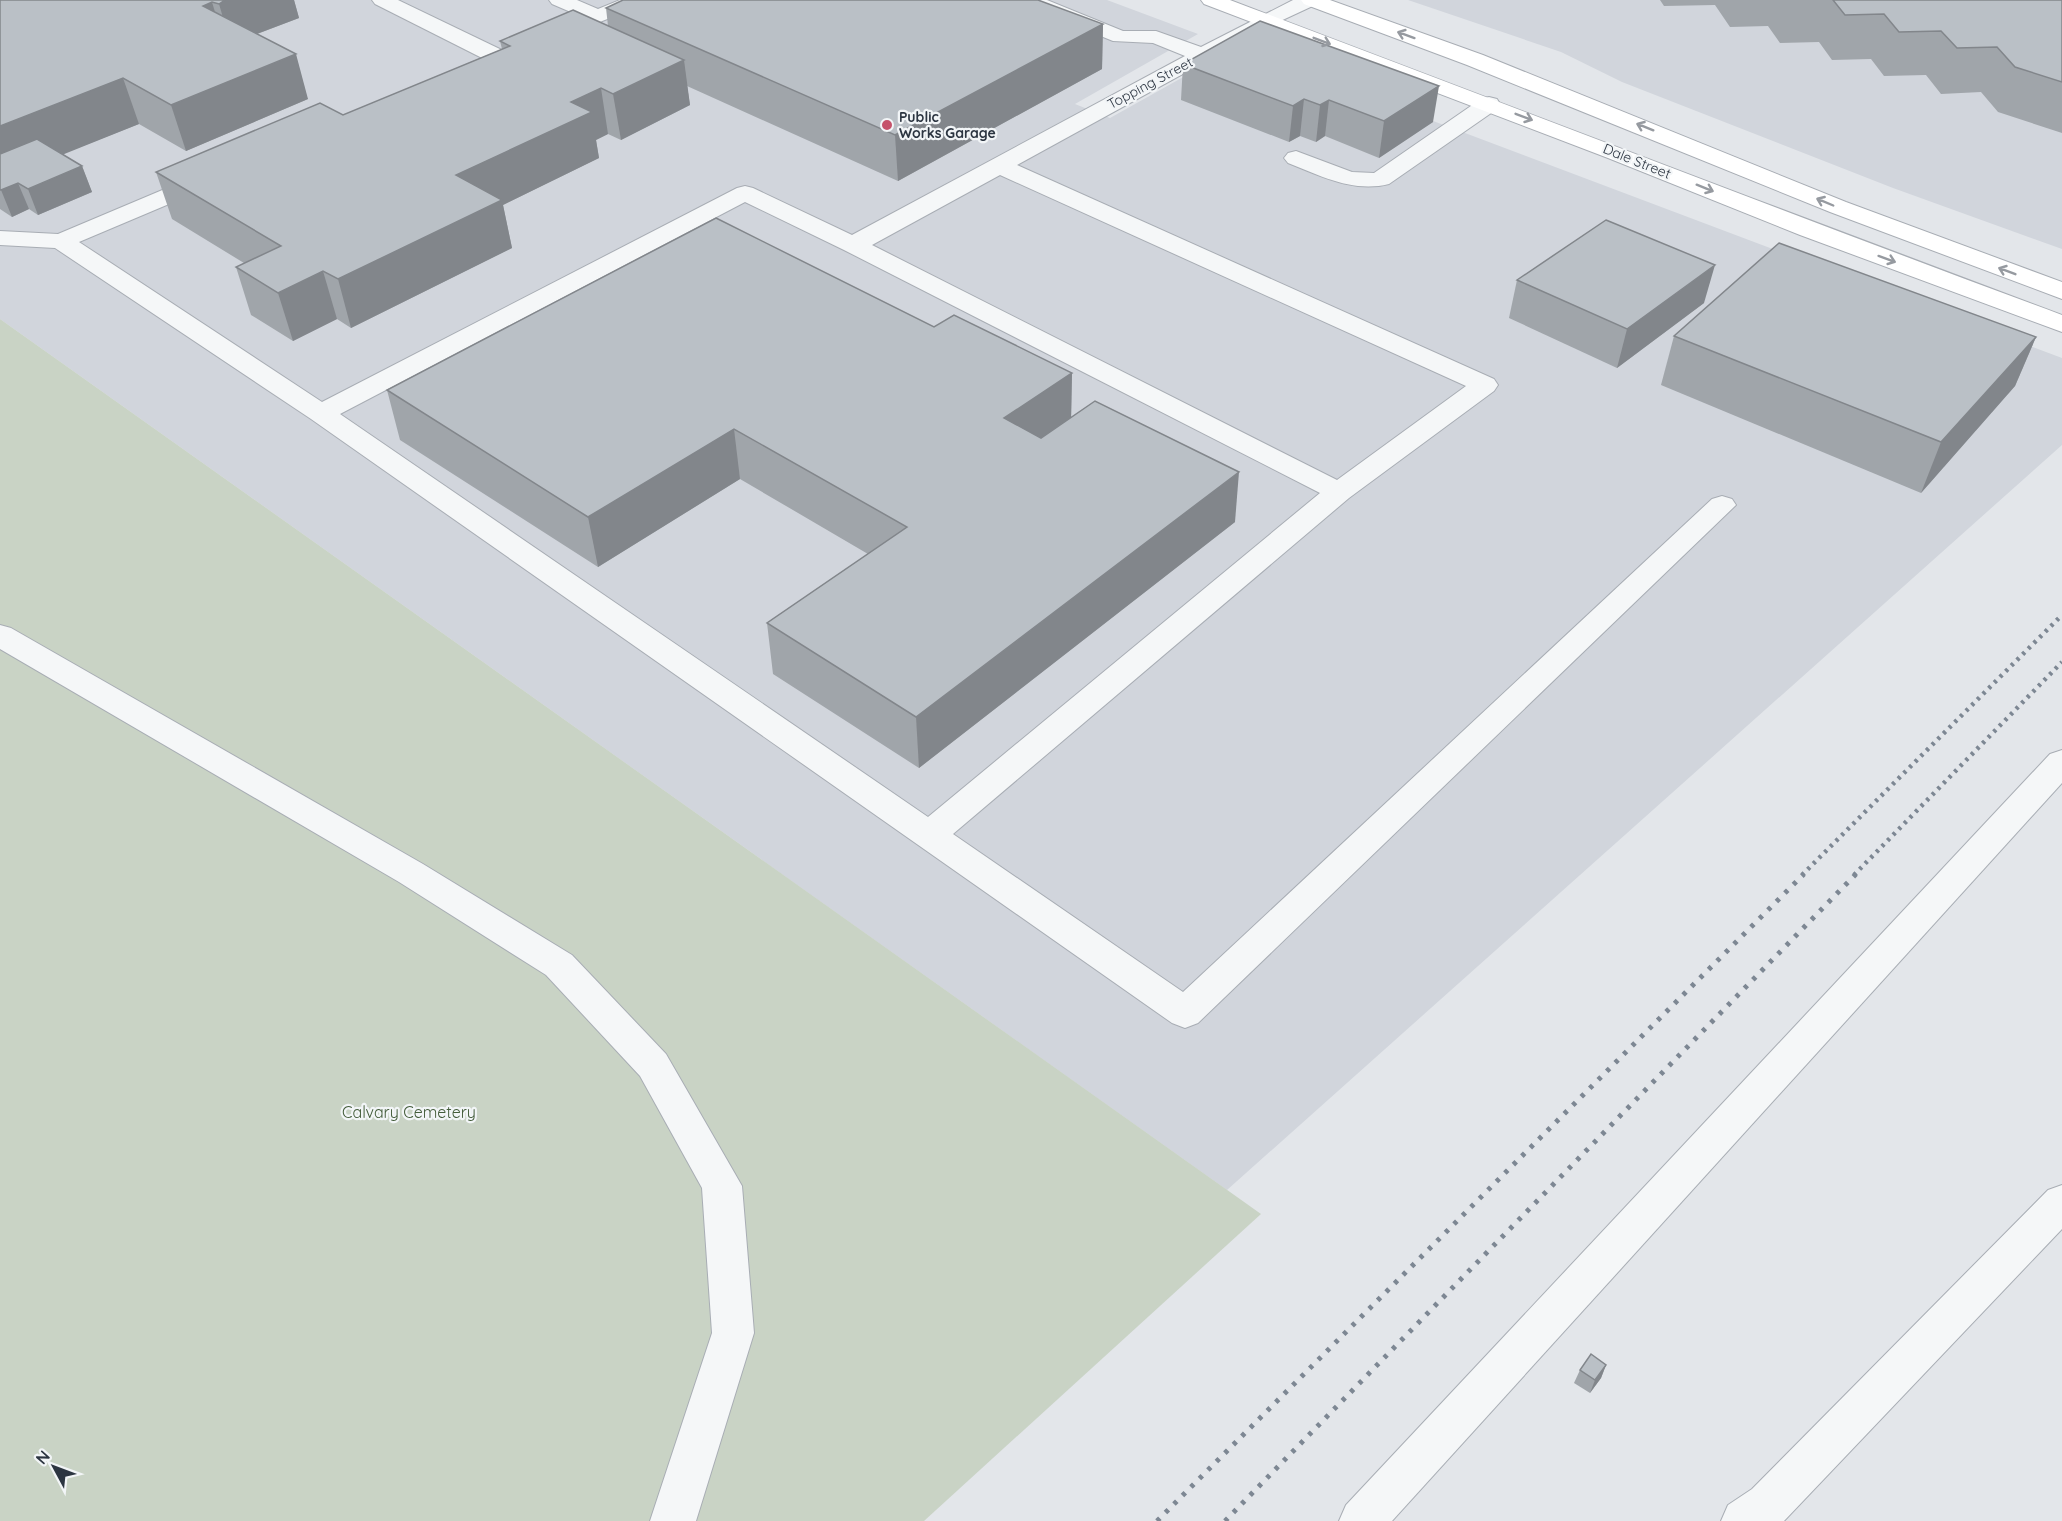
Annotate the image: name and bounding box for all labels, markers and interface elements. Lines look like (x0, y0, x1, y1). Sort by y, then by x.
one-way arrow (1398, 29, 1416, 40)
one-way arrow (1312, 36, 1330, 47)
street label: Topping Street (1104, 53, 1196, 113)
place label: Public Works Garage (899, 108, 996, 142)
one-way arrow (1514, 113, 1532, 124)
marker: Public Works Garage (880, 118, 894, 132)
one-way arrow (1636, 121, 1655, 132)
street label: Dale Street (1600, 139, 1674, 183)
one-way arrow (1696, 183, 1714, 194)
one-way arrow (1816, 196, 1835, 207)
one-way arrow (1877, 254, 1896, 265)
one-way arrow (1998, 264, 2017, 275)
park label: Calvary Cemetery (342, 1102, 476, 1122)
north arrow (24, 1437, 84, 1497)
text: N (31, 1446, 54, 1468)

